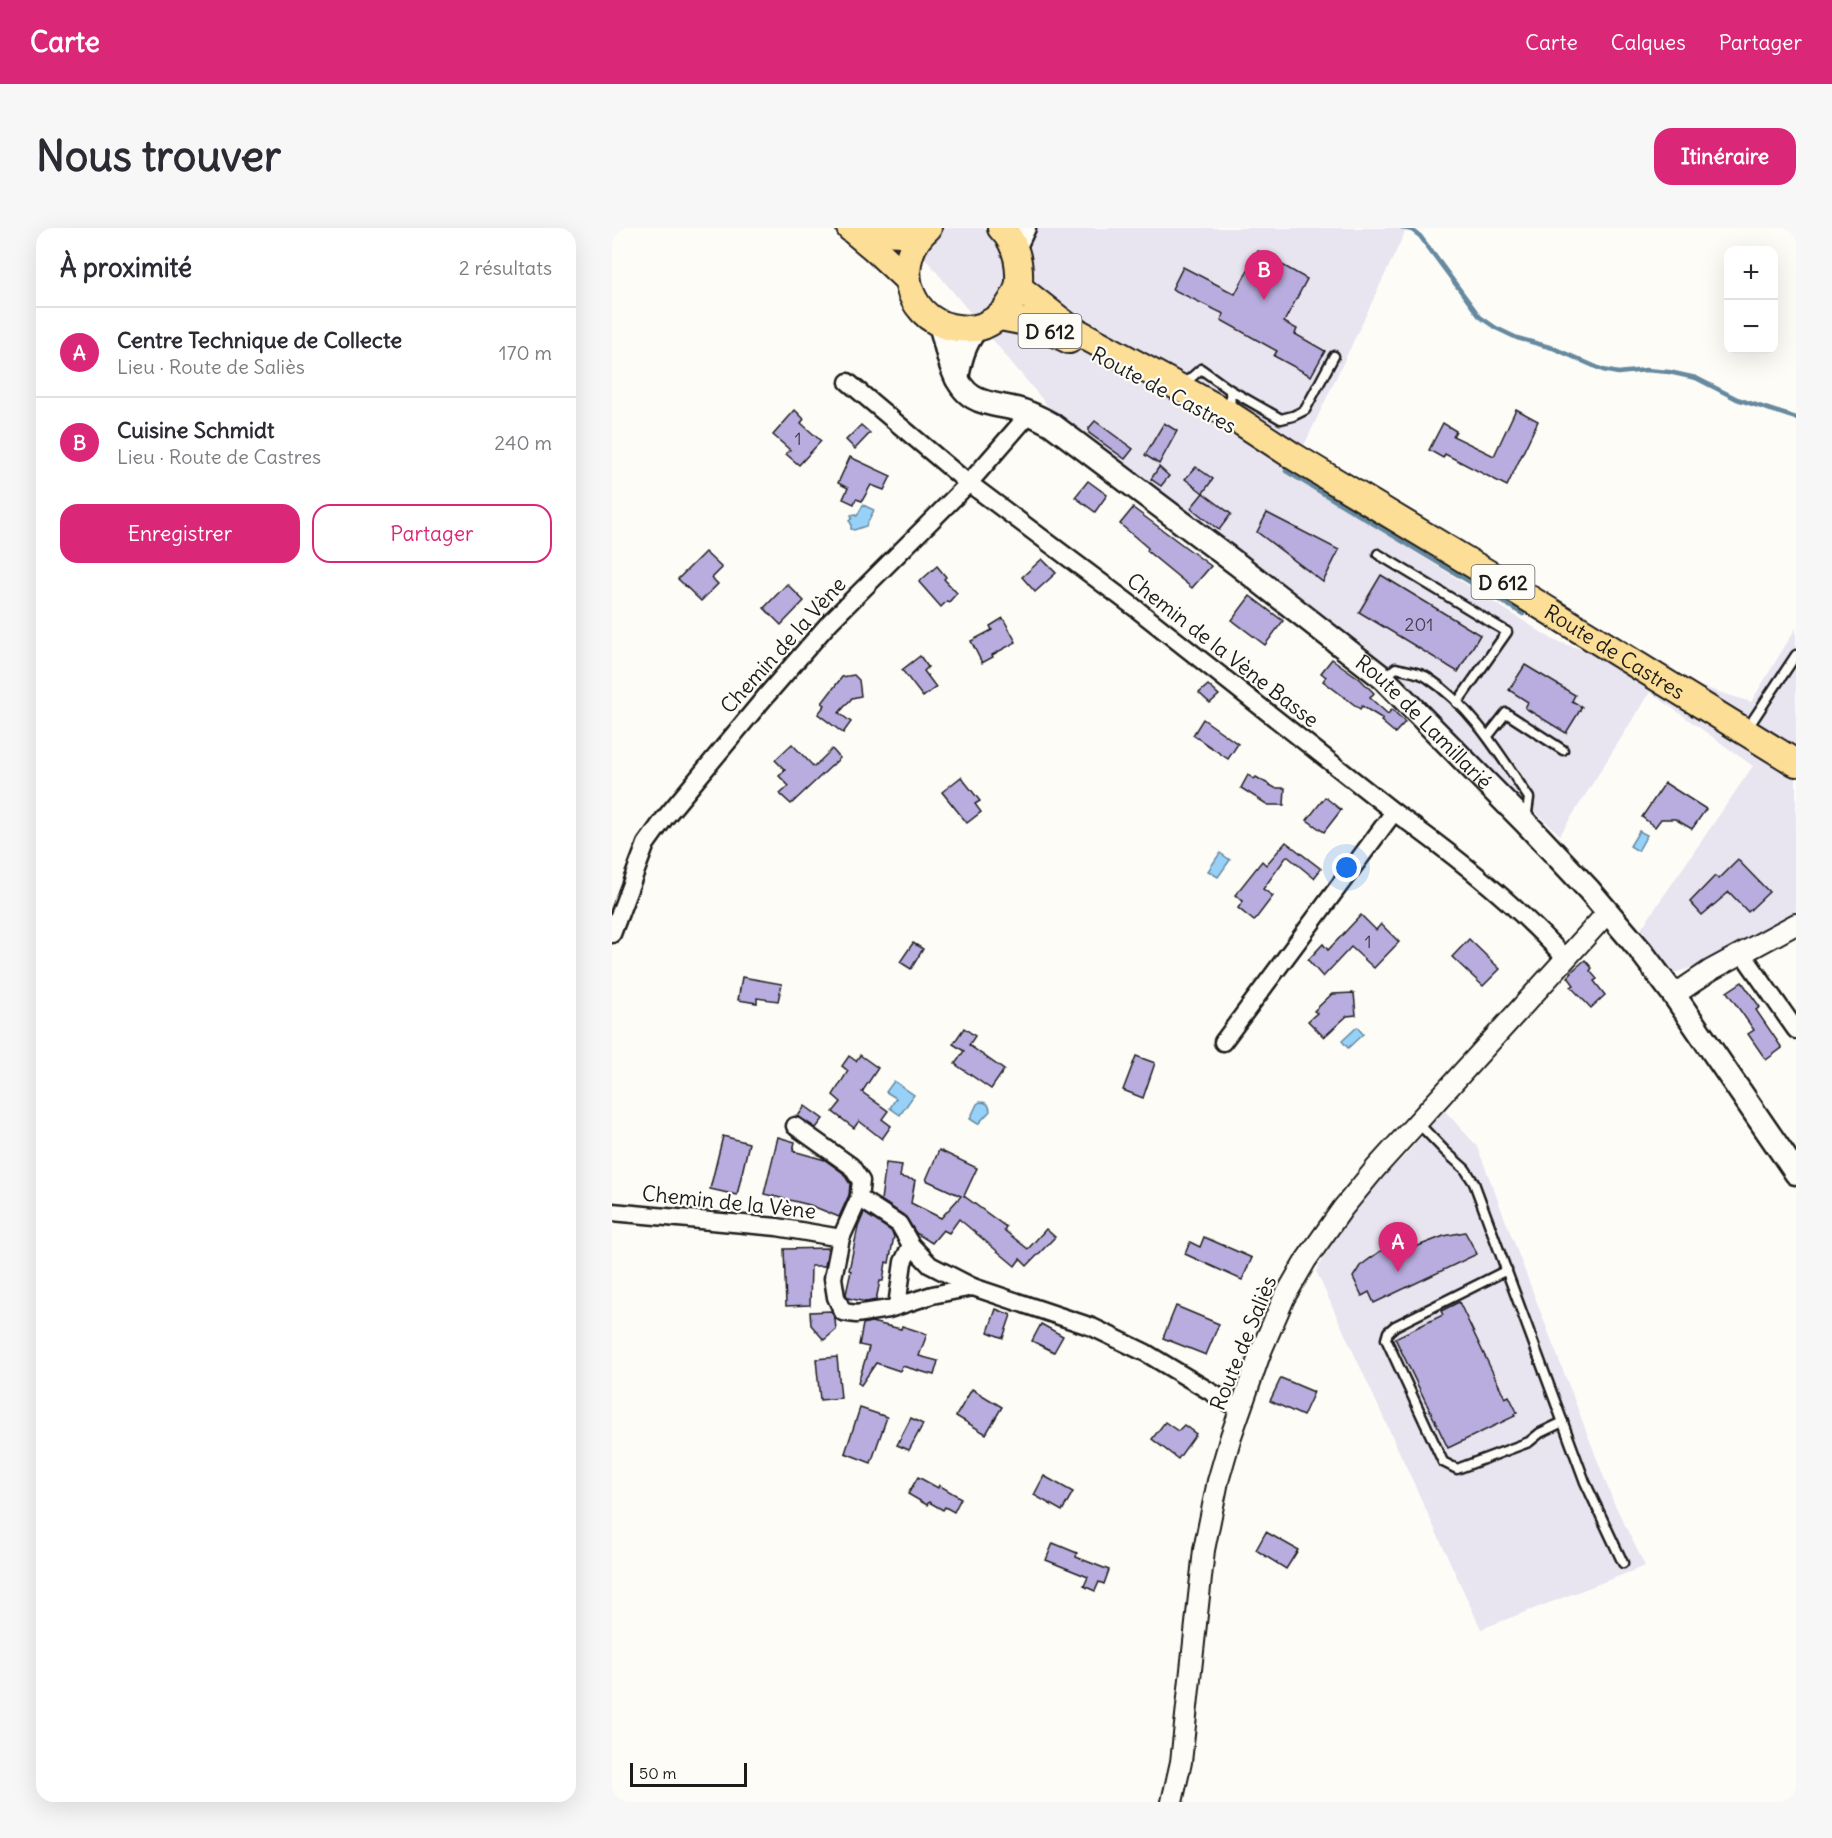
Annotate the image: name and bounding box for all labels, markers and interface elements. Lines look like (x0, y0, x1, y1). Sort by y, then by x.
text: Carte (30, 24, 100, 60)
text: Carte (1525, 29, 1578, 56)
text: Calques (1611, 29, 1686, 56)
text: Partager (1719, 29, 1802, 56)
button: Itinéraire (1654, 128, 1796, 185)
text: Nous trouver (36, 130, 281, 182)
map controls (1724, 246, 1778, 354)
button: + (1724, 246, 1778, 300)
pin: B (1244, 250, 1284, 300)
text: À proximité (60, 251, 192, 284)
text: 2 résultats (459, 255, 552, 280)
button: − (1724, 300, 1778, 354)
road number: D 612 (1018, 314, 1082, 348)
text: Centre Technique de Collecte (117, 326, 402, 354)
text: A (73, 340, 86, 365)
text: 170 m (499, 340, 552, 365)
street label: Route de Castres (1087, 341, 1241, 439)
text: Lieu · Route de Saliès (117, 354, 305, 379)
text: Cuisine Schmidt (117, 416, 274, 444)
house number: 1 (794, 427, 802, 450)
text: B (73, 430, 86, 455)
text: 240 m (494, 430, 552, 455)
text: Lieu · Route de Castres (117, 444, 321, 469)
button: Enregistrer (60, 504, 300, 563)
button: Partager (312, 504, 552, 563)
road number: D 612 (1472, 565, 1534, 599)
street label: Chemin de la Vène Basse (1122, 567, 1324, 733)
street label: Chemin de la Vène (714, 571, 852, 719)
street label: Route de Castres (1540, 598, 1690, 705)
house number: 201 (1405, 613, 1433, 636)
street label: Route de Lamillarié (1350, 648, 1498, 795)
your location (1332, 853, 1361, 882)
house number: 1 (1364, 930, 1372, 953)
street label: Chemin de la Vène (641, 1179, 817, 1225)
pin: A (1378, 1222, 1418, 1272)
street label: Route de Saliès (1204, 1272, 1282, 1414)
scale bar (630, 1760, 747, 1788)
text: 50 m (639, 1763, 677, 1783)

